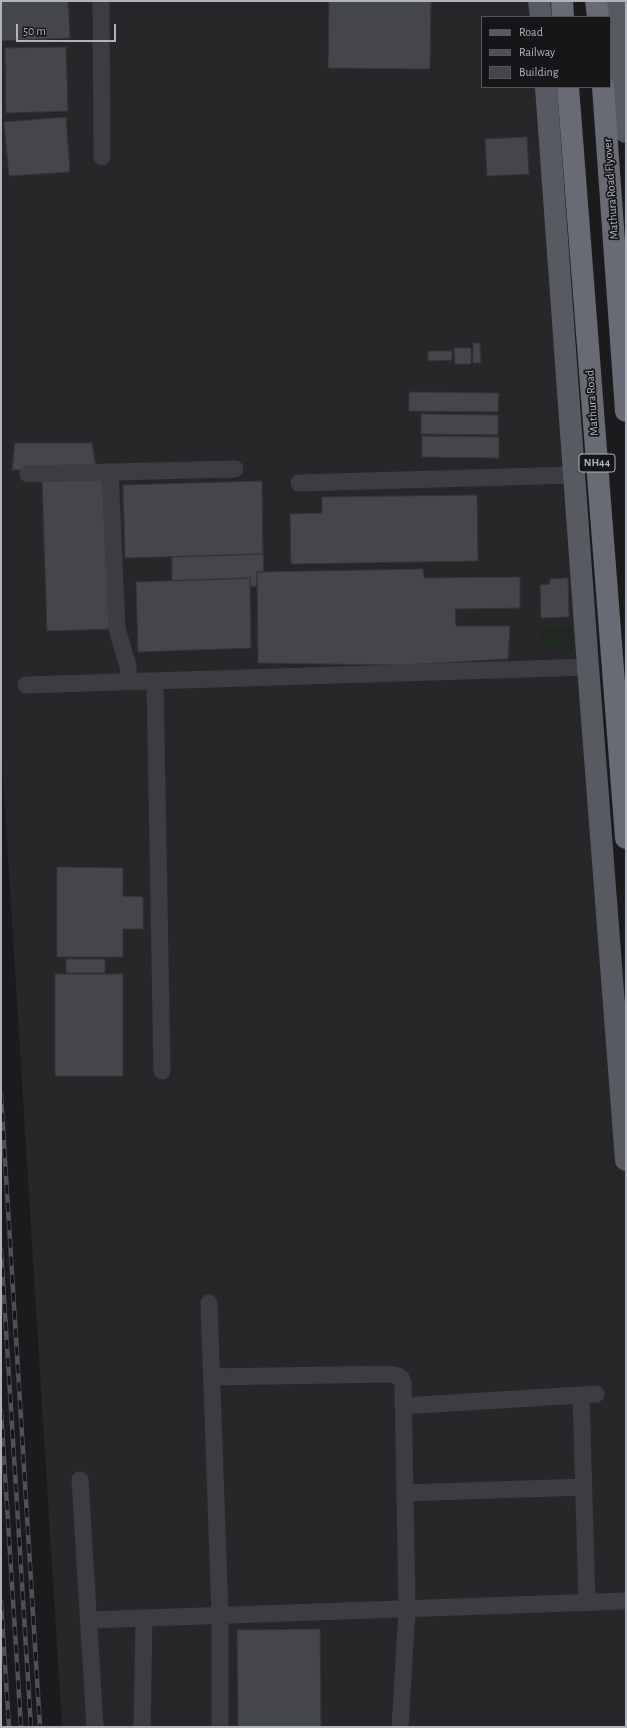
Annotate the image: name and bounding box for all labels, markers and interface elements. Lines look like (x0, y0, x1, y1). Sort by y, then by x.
scale bar (18, 16, 118, 42)
legend (481, 16, 611, 88)
text: 50 m (23, 25, 46, 37)
text: Road (519, 26, 543, 38)
text: Railway (519, 46, 555, 58)
text: Building (519, 66, 559, 78)
street label: Mathura Road Flyover (600, 138, 622, 240)
street label: Mathura Road (583, 370, 601, 436)
road number: NH44 (579, 454, 615, 472)

